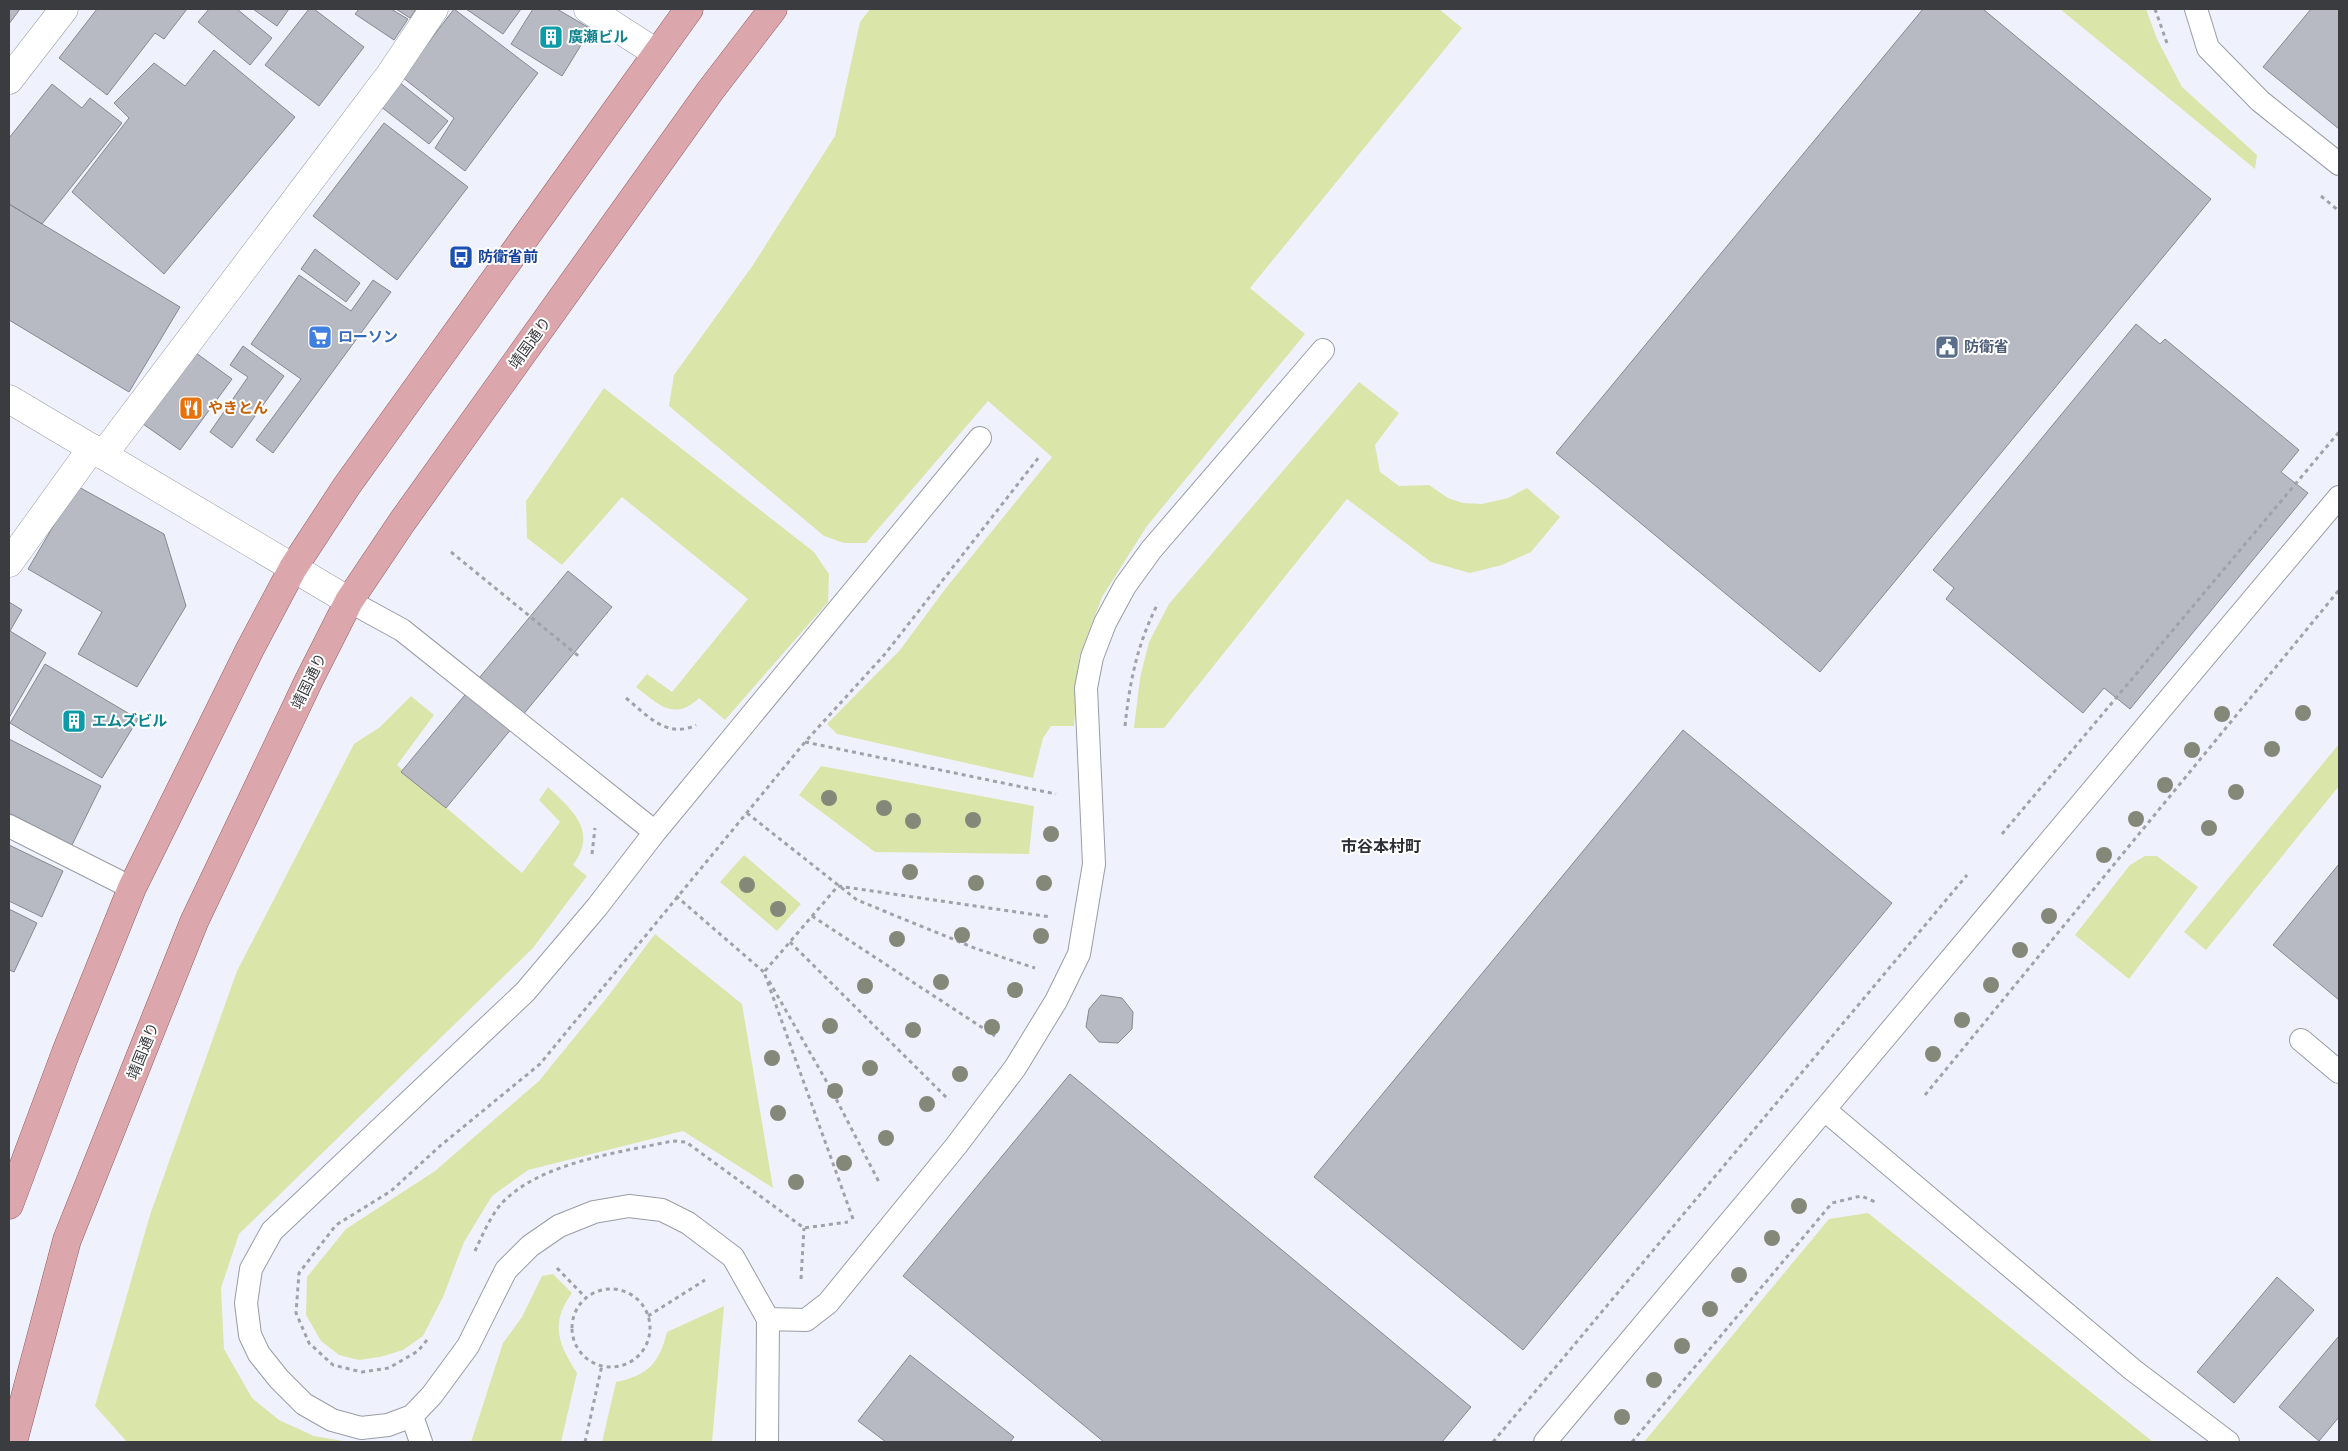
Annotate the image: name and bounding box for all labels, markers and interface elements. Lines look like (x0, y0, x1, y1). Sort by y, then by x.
building icon: 廣瀬ビル (538, 24, 564, 50)
place label: 廣瀬ビル (568, 27, 628, 47)
bus stop icon: 防衛省前 (448, 244, 474, 270)
place label: 防衛省前 (478, 247, 538, 267)
street label: 靖国通り (504, 313, 556, 373)
supermarket icon: ローソン (307, 324, 333, 350)
place label: ローソン (338, 327, 398, 347)
public building icon: 防衛省 (1934, 334, 1960, 360)
place label: 防衛省 (1964, 337, 2009, 357)
restaurant icon: やきとん (178, 395, 204, 421)
place label: やきとん (208, 398, 268, 418)
street label: 靖国通り (287, 650, 331, 712)
building icon: エムズビル (61, 708, 87, 734)
place label: エムズビル (92, 711, 167, 731)
district label: 市谷本村町 (1341, 836, 1421, 857)
street label: 靖国通り (122, 1019, 164, 1083)

